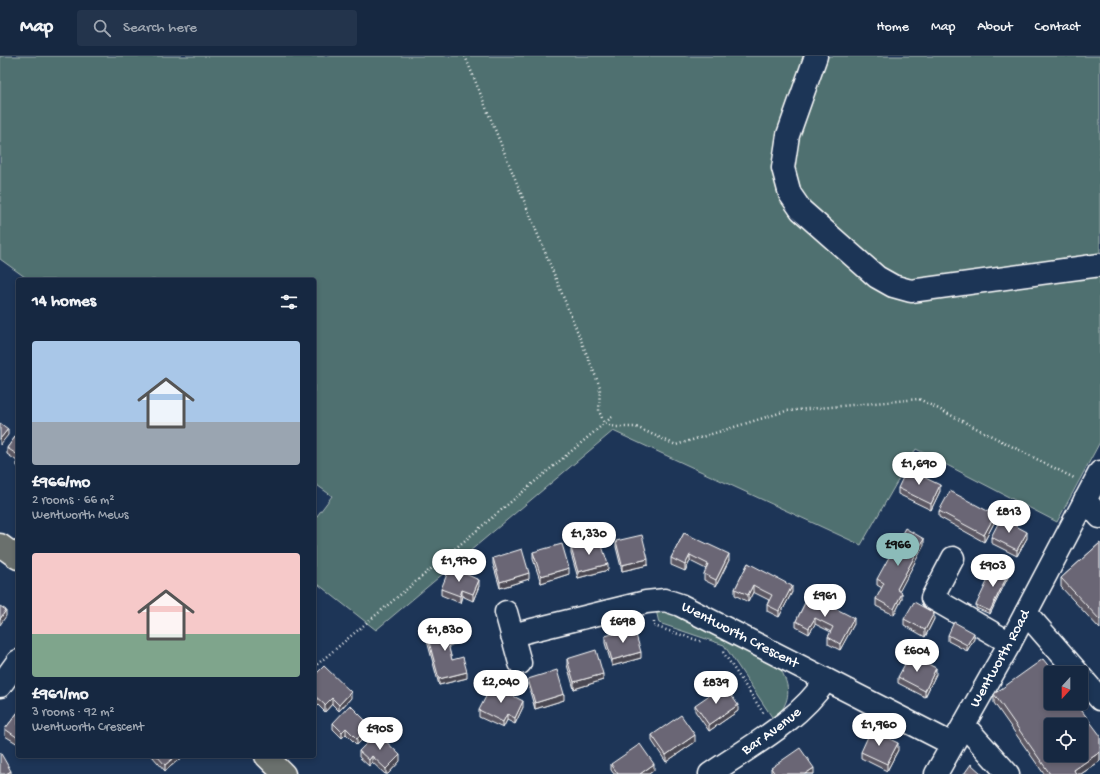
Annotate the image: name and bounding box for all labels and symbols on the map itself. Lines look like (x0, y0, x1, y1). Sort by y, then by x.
pin: £1,690 (886, 452, 952, 486)
pin: £813 (985, 500, 1033, 534)
pin: £1,330 (556, 522, 622, 556)
pin: £966 (874, 533, 922, 567)
pin: £1,970 (426, 549, 492, 583)
pin: £903 (969, 554, 1017, 588)
pin: £961 (801, 584, 849, 618)
street label: Wentworth Crescent (678, 598, 803, 674)
street label: Wentworth Road (966, 606, 1035, 711)
pin: £698 (599, 610, 647, 644)
pin: £1,830 (412, 618, 478, 652)
pin: £604 (893, 639, 941, 673)
north arrow (1044, 666, 1088, 710)
pin: £2,040 (468, 670, 534, 704)
pin: £839 (692, 671, 740, 705)
street label: Bar Avenue (738, 703, 806, 760)
pin: £1,960 (846, 713, 912, 747)
pin: £905 (356, 717, 404, 751)

